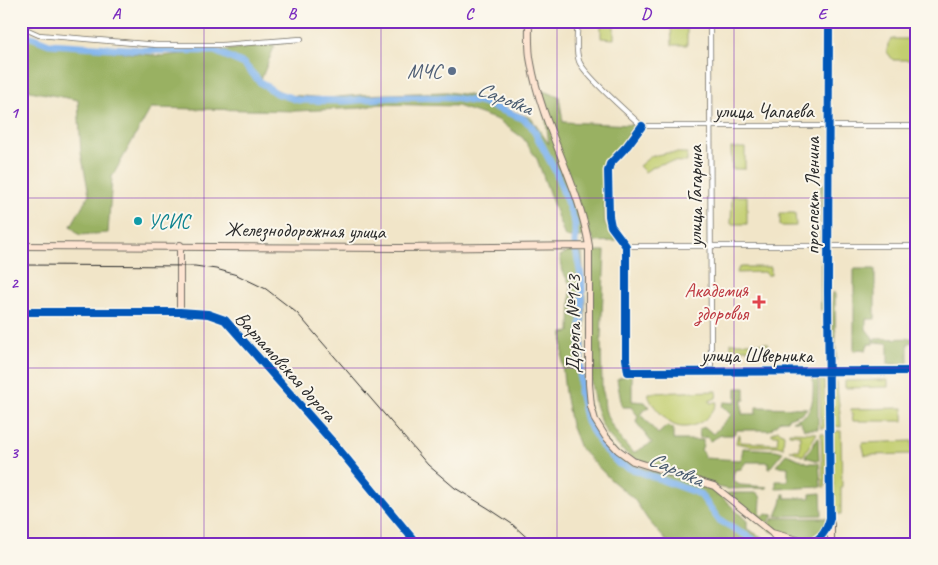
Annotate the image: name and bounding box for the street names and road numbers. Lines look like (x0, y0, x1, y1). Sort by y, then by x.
street label: улица Чапаева (713, 99, 815, 124)
street label: проспект Ленина (800, 135, 825, 255)
street label: улица Гагарина (683, 144, 708, 248)
street label: Железнодорожная улица (224, 217, 387, 244)
street label: Дорога №123 (561, 273, 586, 373)
street label: Варламовская дорога (230, 306, 343, 428)
street label: улица Шверника (700, 343, 815, 368)

